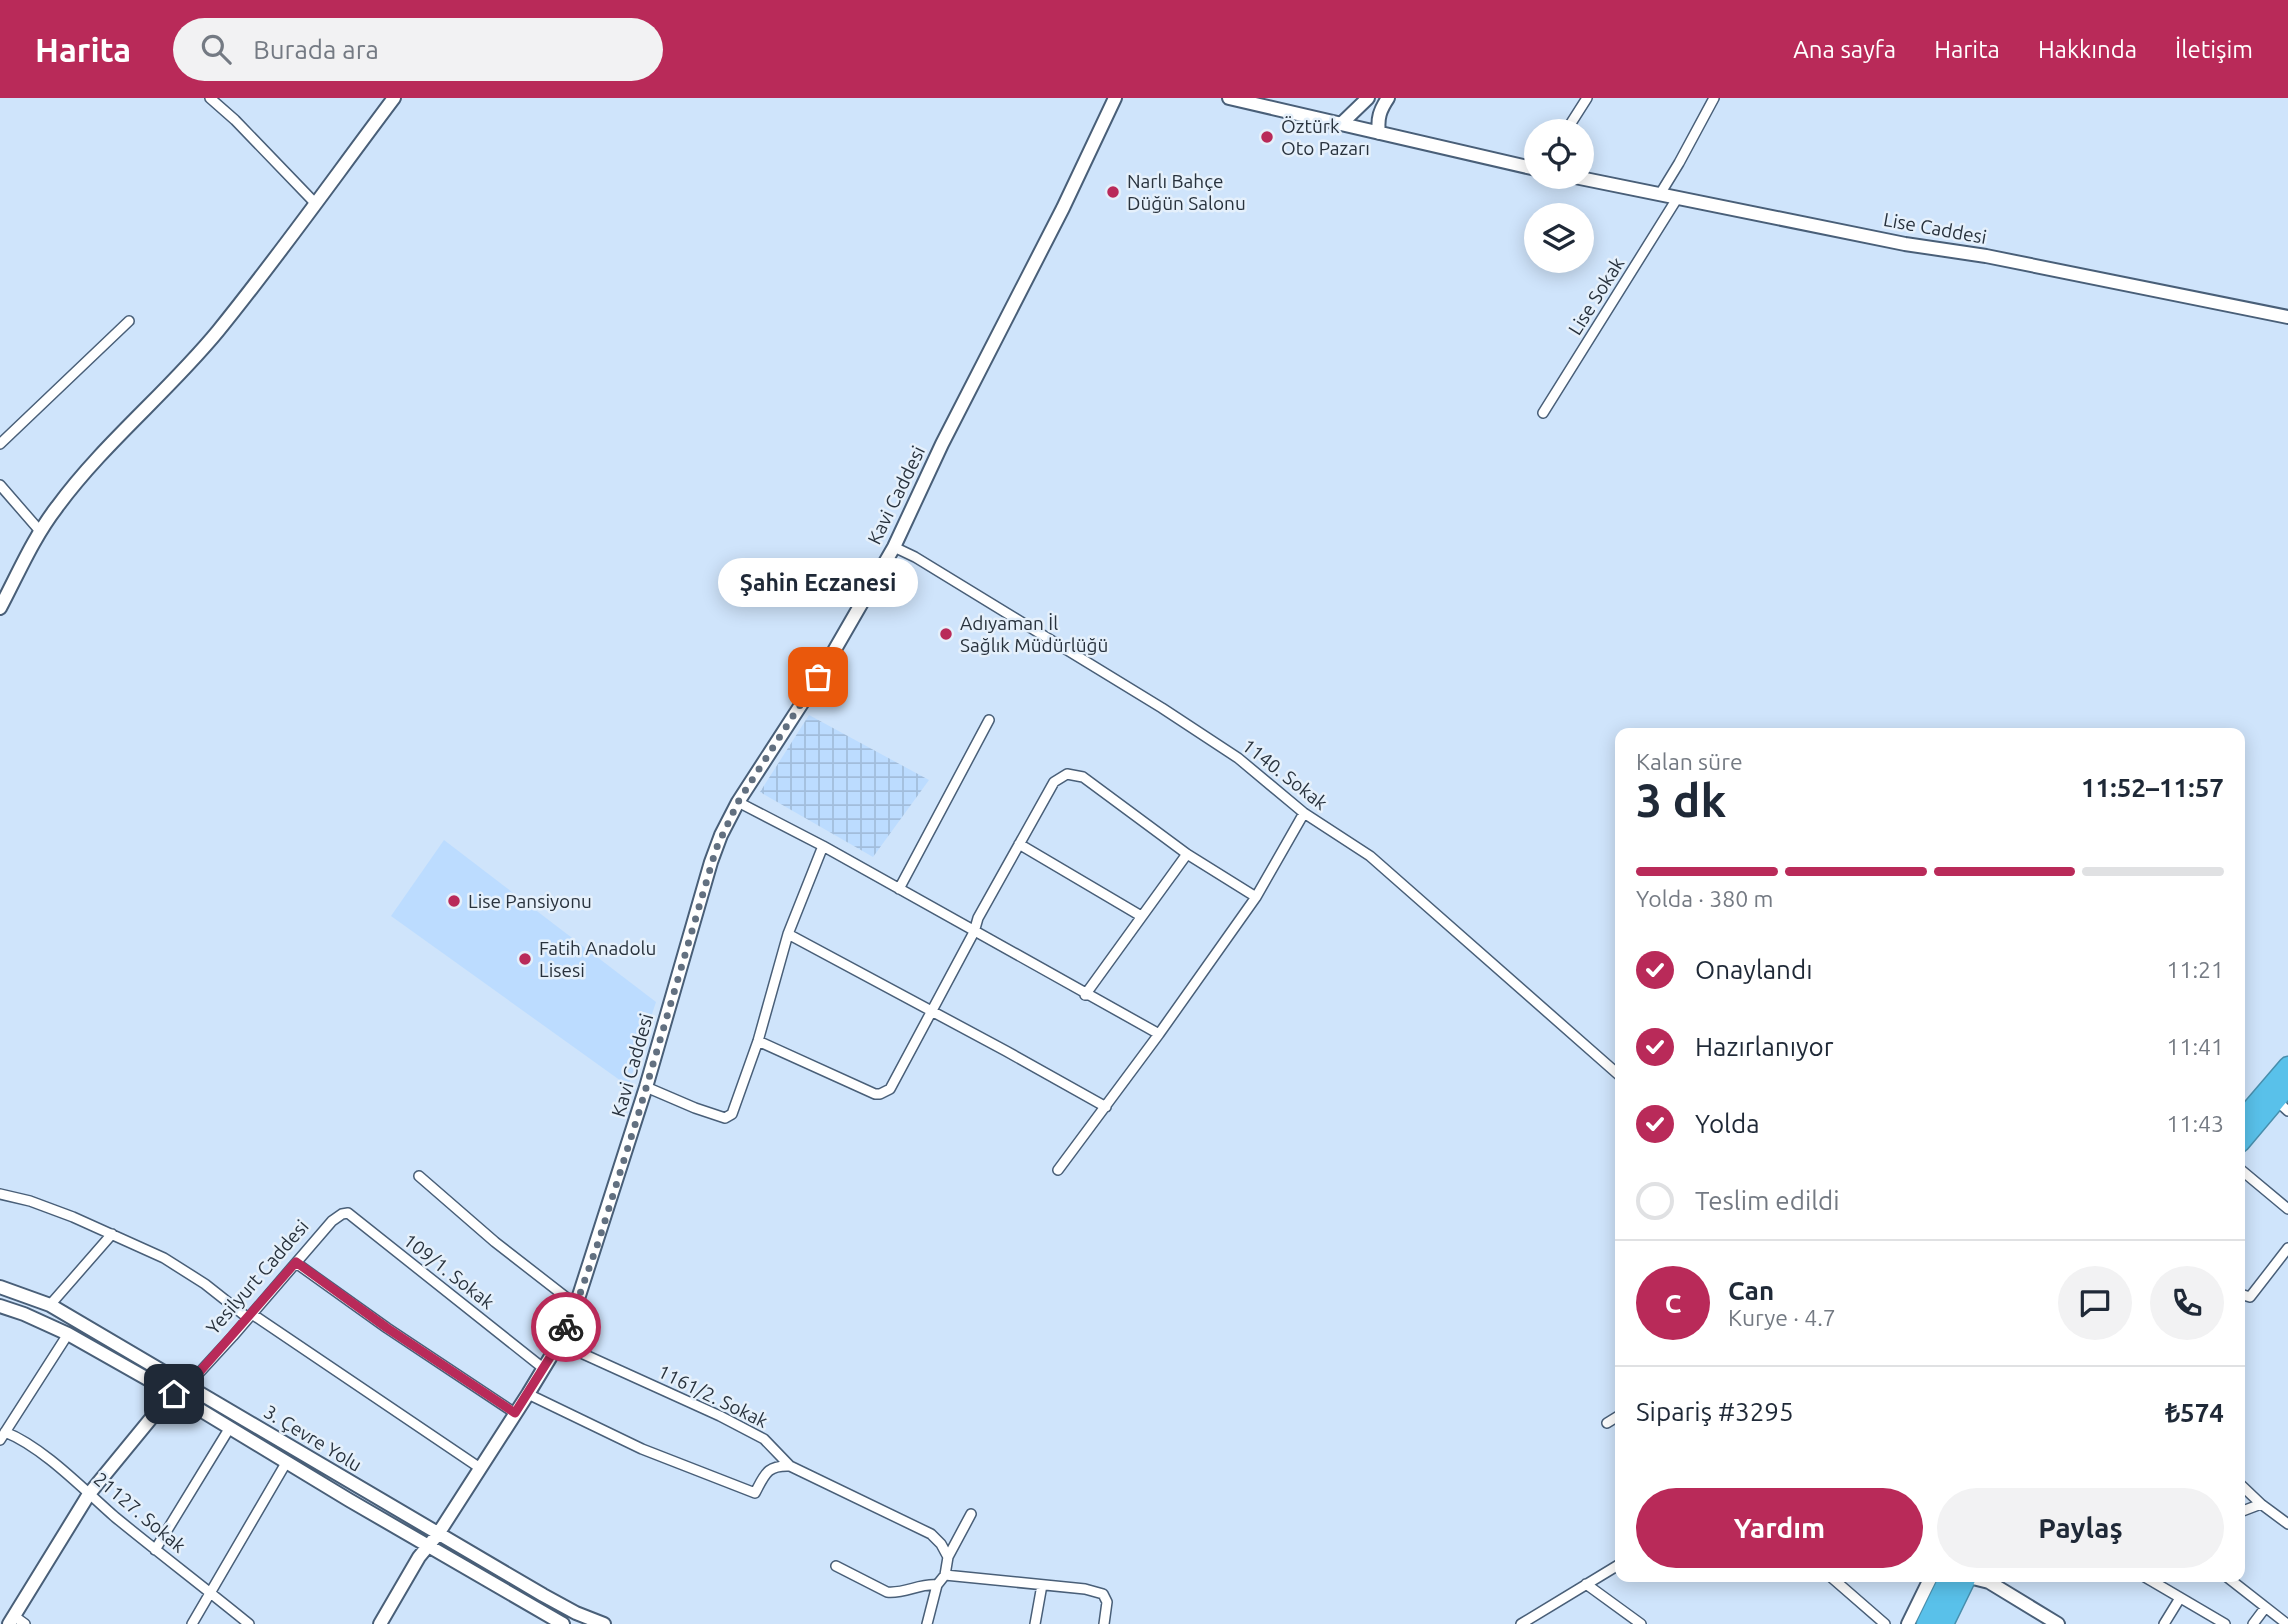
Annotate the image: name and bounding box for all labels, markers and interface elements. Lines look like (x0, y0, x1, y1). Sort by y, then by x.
search box (173, 18, 663, 81)
icon: search (197, 30, 235, 68)
text: Harita (35, 31, 131, 68)
text: Burada ara (253, 35, 379, 64)
text: Ana sayfa (1793, 36, 1896, 63)
text: Harita (1934, 36, 2000, 63)
text: Hakkında (2038, 36, 2137, 63)
text: İletişim (2175, 36, 2253, 63)
place label: Öztürk Oto Pazarı (1281, 115, 1370, 159)
map controls (1524, 119, 1594, 273)
button: locate (1524, 119, 1594, 189)
marker: Öztürk Oto Pazarı (1259, 129, 1275, 145)
place label: Narlı Bahçe Düğün Salonu (1127, 170, 1246, 214)
marker: Narlı Bahçe Düğün Salonu (1105, 184, 1121, 200)
button: layers (1524, 203, 1594, 273)
street label: Lise Caddesi (1882, 208, 1988, 248)
street label: Lise Sokak (1564, 253, 1629, 339)
street label: Kavi Caddesi (863, 442, 929, 548)
callout: Şahin Eczanesi (718, 558, 918, 607)
text: Şahin Eczanesi (740, 570, 896, 595)
place label: Adıyaman İl Sağlık Müdürlüğü (960, 612, 1108, 656)
marker: Adıyaman İl Sağlık Müdürlüğü (938, 626, 954, 642)
pin (788, 647, 848, 707)
icon: bag (799, 658, 837, 696)
street label: 1140. Sokak (1238, 734, 1332, 814)
text: Kalan süre (1636, 749, 1743, 774)
text: 11:52–11:57 (2081, 773, 2224, 802)
text: 3 dk (1636, 774, 1726, 826)
text: Yolda · 380 m (1636, 886, 1773, 911)
place label: Lise Pansiyonu (468, 890, 592, 912)
marker: Lise Pansiyonu (446, 893, 462, 909)
place label: Fatih Anadolu Lisesi (539, 937, 656, 981)
marker: Fatih Anadolu Lisesi (517, 951, 533, 967)
icon: check (1636, 951, 1674, 989)
text: Onaylandı (1695, 955, 1813, 984)
text: 11:21 (2166, 957, 2224, 982)
street label: Kavi Caddesi (607, 1011, 657, 1119)
icon: check (1636, 1028, 1674, 1066)
text: Hazırlanıyor (1695, 1032, 1834, 1061)
text: 11:41 (2166, 1034, 2224, 1059)
icon: check (1636, 1105, 1674, 1143)
text: Yolda (1695, 1109, 1760, 1138)
text: 11:43 (2166, 1111, 2224, 1136)
text: Teslim edildi (1695, 1186, 1840, 1215)
street label: Yesilyurt Caddesi (201, 1215, 313, 1339)
street label: 109/1. Sokak (399, 1229, 499, 1313)
button: chat (2058, 1266, 2132, 1340)
button: phone (2150, 1266, 2224, 1340)
text: Can (1728, 1276, 1774, 1305)
text: C (1665, 1289, 1681, 1318)
courier (531, 1292, 601, 1362)
text: Kurye · 4.7 (1728, 1305, 1836, 1330)
icon: bike (547, 1308, 585, 1346)
street label: 1161/2. Sokak (654, 1360, 772, 1432)
pin (144, 1364, 204, 1424)
icon: home (155, 1375, 193, 1413)
text: Sipariş #3295 (1636, 1397, 1794, 1426)
text: ₺574 (2165, 1398, 2224, 1427)
street label: 3. Çevre Yolu (260, 1400, 366, 1476)
street label: 21127. Sokak (90, 1467, 191, 1557)
button: Yardım (1636, 1488, 1923, 1568)
button: Paylaş (1937, 1488, 2224, 1568)

